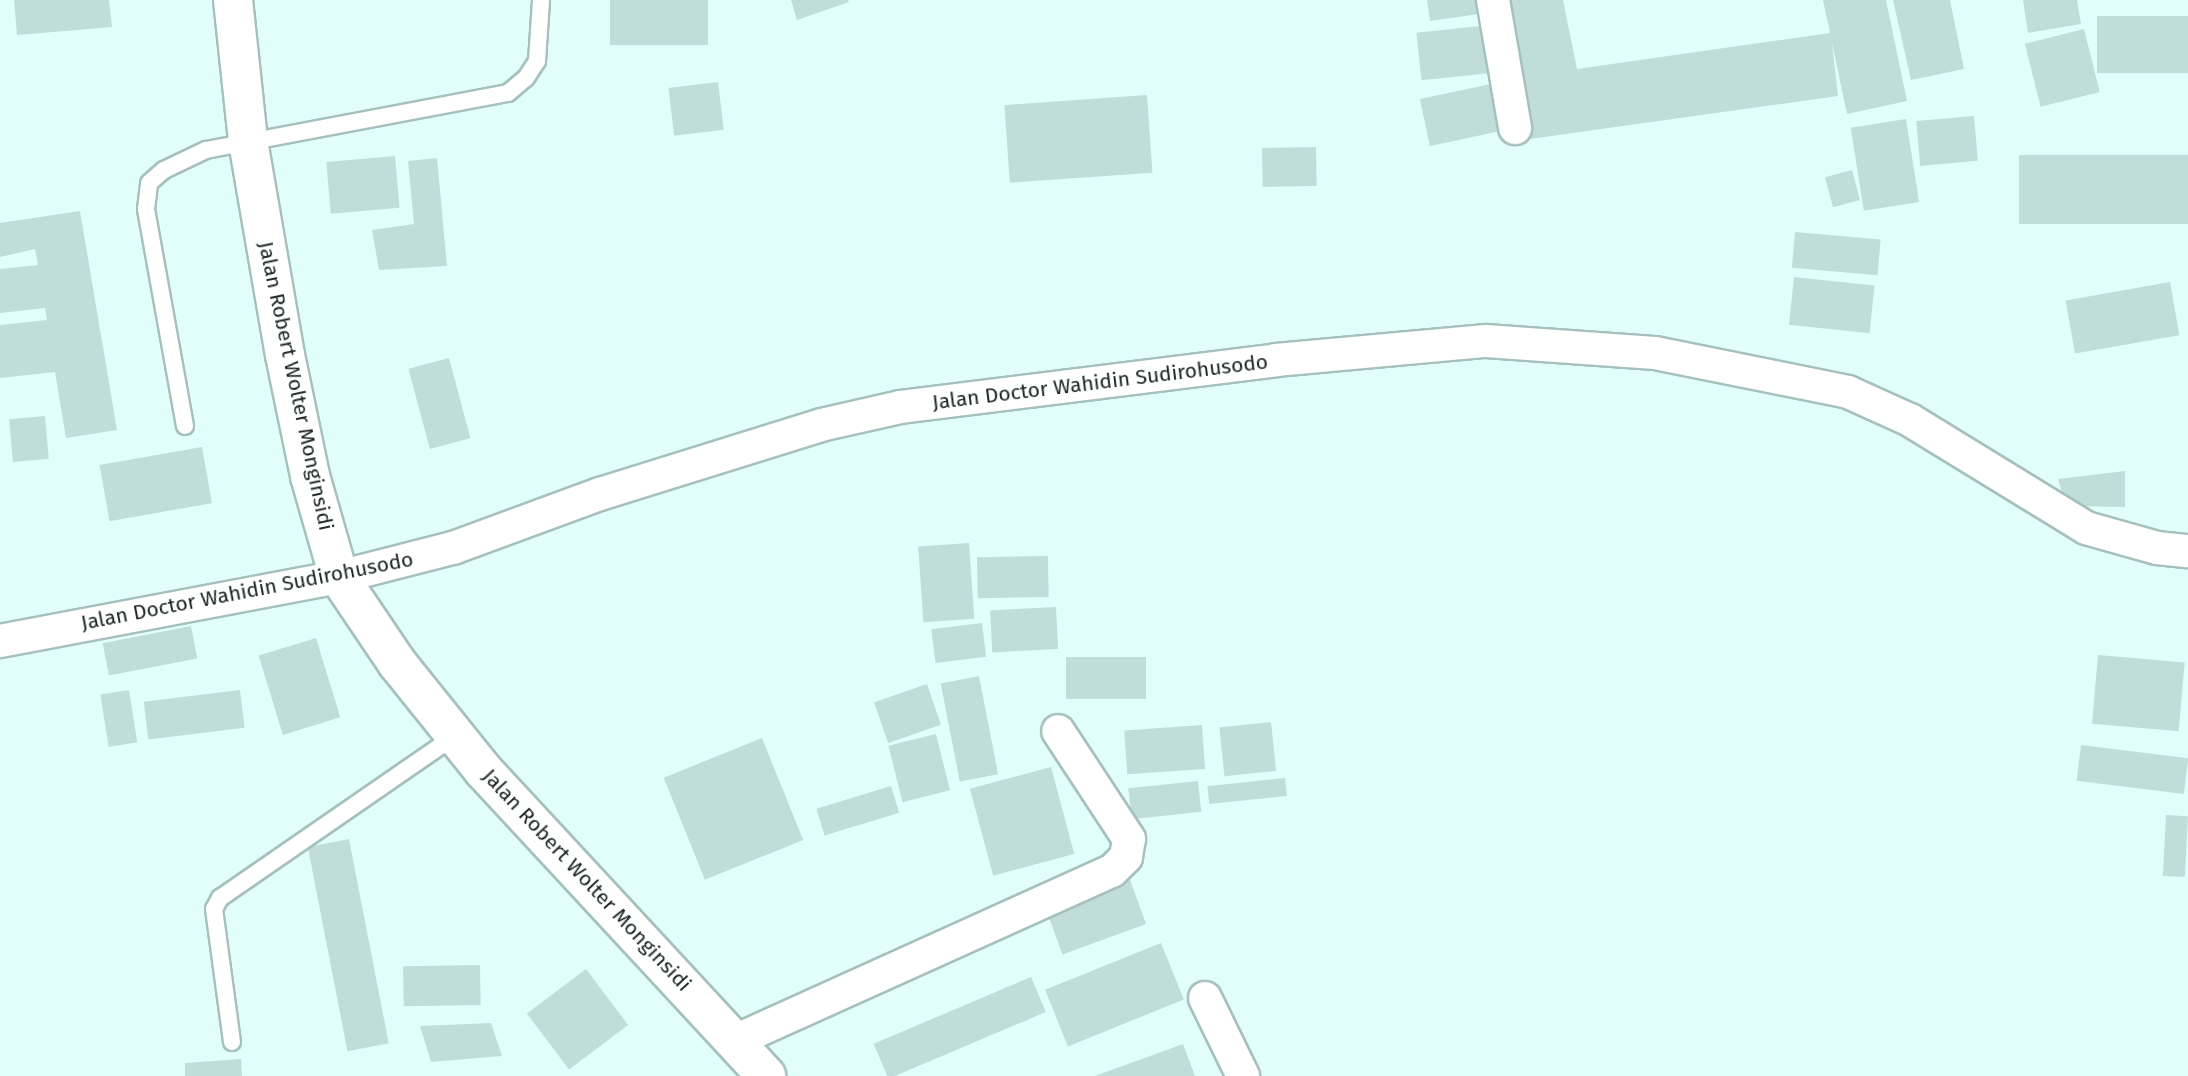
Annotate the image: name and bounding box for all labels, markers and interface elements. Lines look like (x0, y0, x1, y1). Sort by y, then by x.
street label: Jalan Robert Wolter Monginsidi (253, 239, 339, 533)
street label: Jalan Doctor Wahidin Sudirohusodo (931, 349, 1269, 415)
street label: Jalan Doctor Wahidin Sudirohusodo (79, 546, 415, 636)
street label: Jalan Robert Wolter Monginsidi (477, 764, 697, 996)

